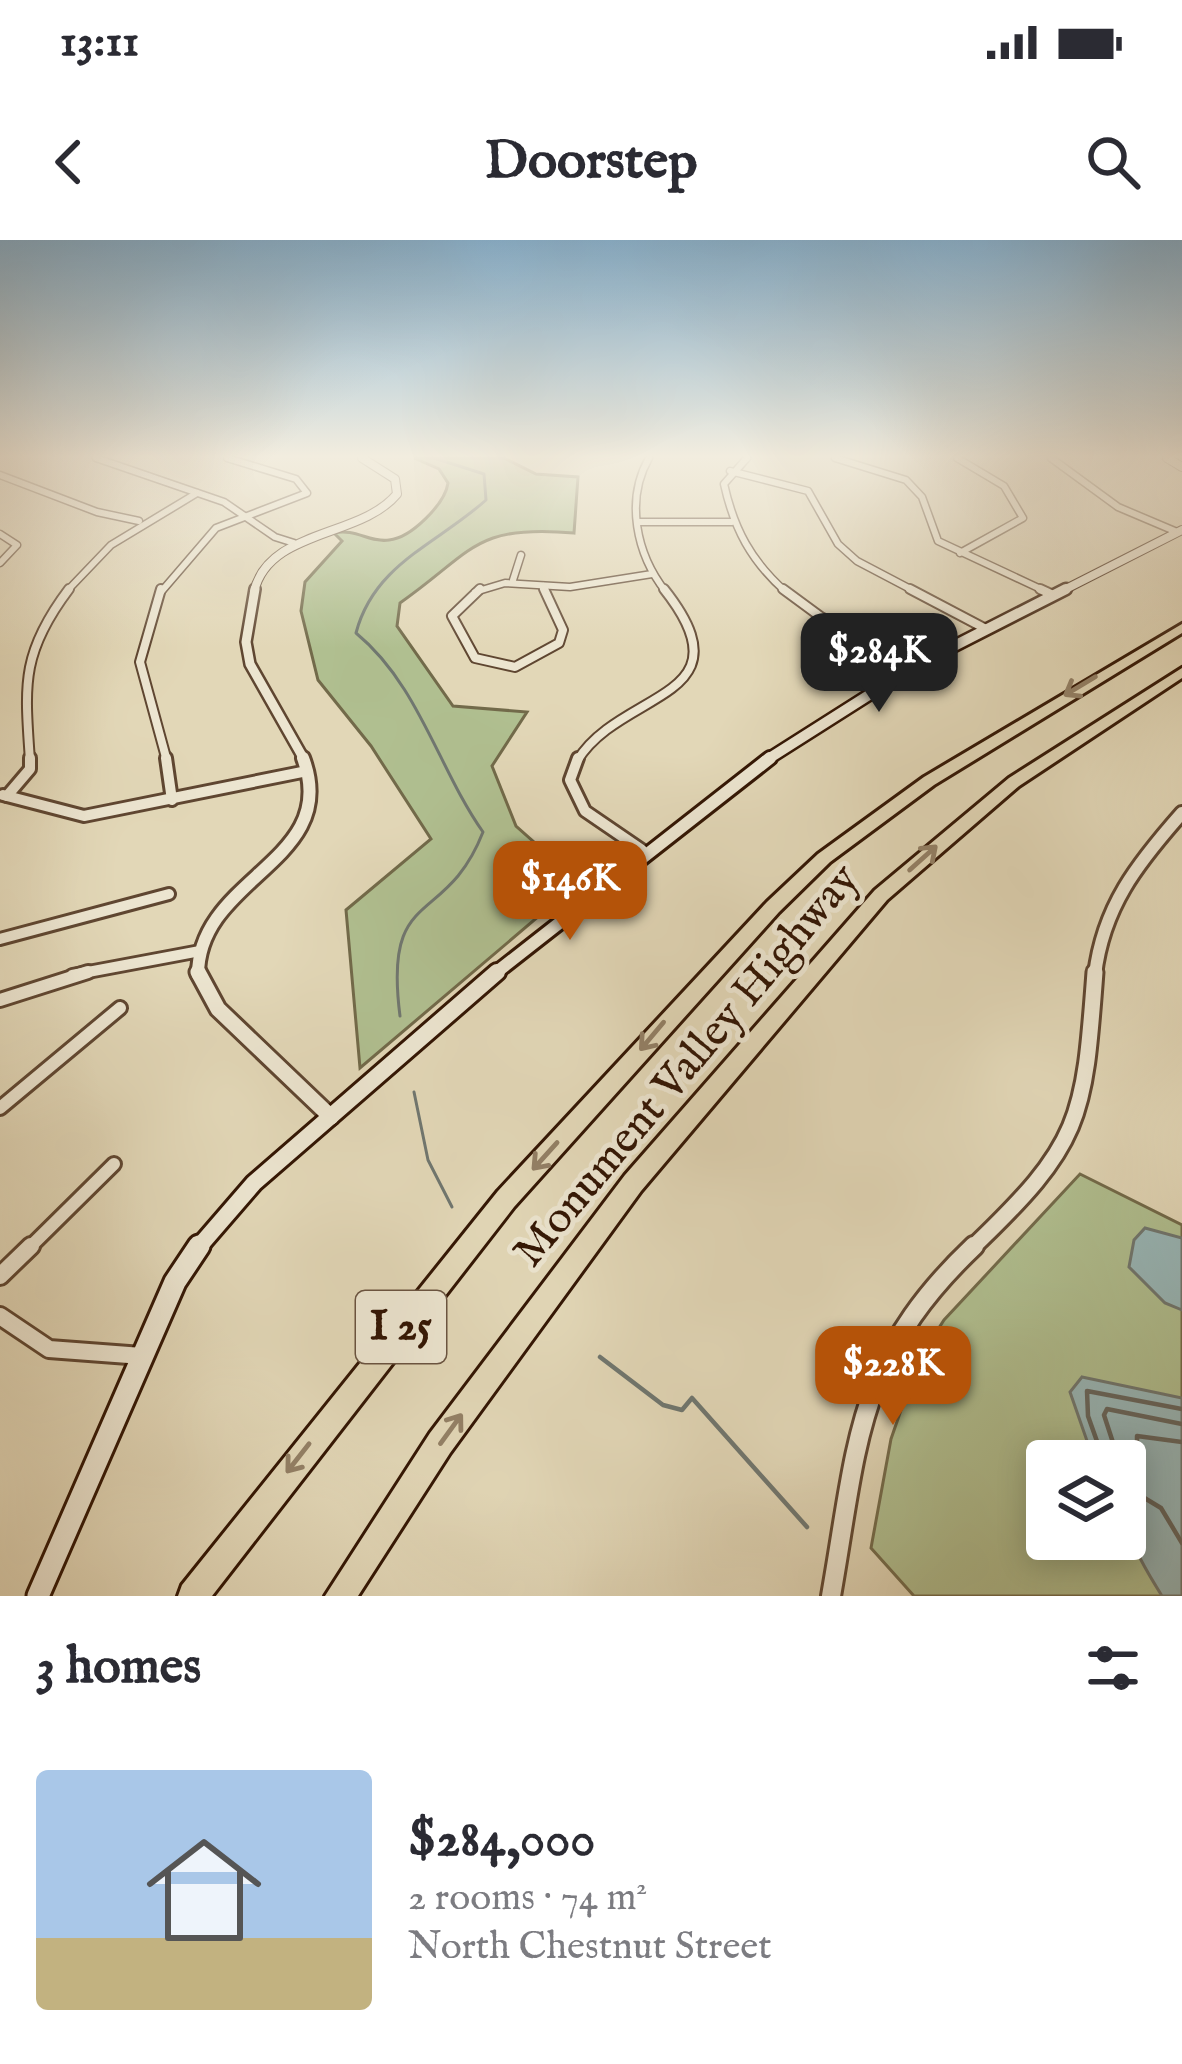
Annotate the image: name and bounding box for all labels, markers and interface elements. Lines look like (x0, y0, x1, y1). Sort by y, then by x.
text: 13:11 (60, 14, 139, 71)
text: Doorstep (485, 128, 697, 197)
icon: back (36, 129, 102, 195)
icon: search (1080, 129, 1146, 195)
pin: $284K (795, 613, 963, 715)
text: $284K (828, 627, 930, 676)
one-way arrow (1064, 674, 1098, 698)
pin: $146K (486, 841, 654, 943)
one-way arrow (907, 845, 938, 872)
street label: Monument Valley Highway (501, 852, 873, 1279)
text: $146K (520, 855, 620, 904)
one-way arrow (639, 1020, 667, 1051)
one-way arrow (532, 1141, 559, 1171)
road number: I 25 (356, 1291, 446, 1363)
pin: $228K (809, 1326, 977, 1428)
text: $228K (842, 1340, 944, 1389)
one-way arrow (438, 1413, 463, 1445)
map controls (1026, 1440, 1146, 1560)
button: layers (1026, 1440, 1146, 1560)
one-way arrow (286, 1441, 312, 1474)
icon: filters (1080, 1635, 1146, 1701)
text: 3 homes (36, 1636, 201, 1701)
text: $284,000 (408, 1809, 595, 1874)
icon: home (132, 1818, 276, 1962)
text: 2 rooms · 74 m² (408, 1874, 647, 1923)
text: North Chestnut Street (408, 1923, 772, 1972)

